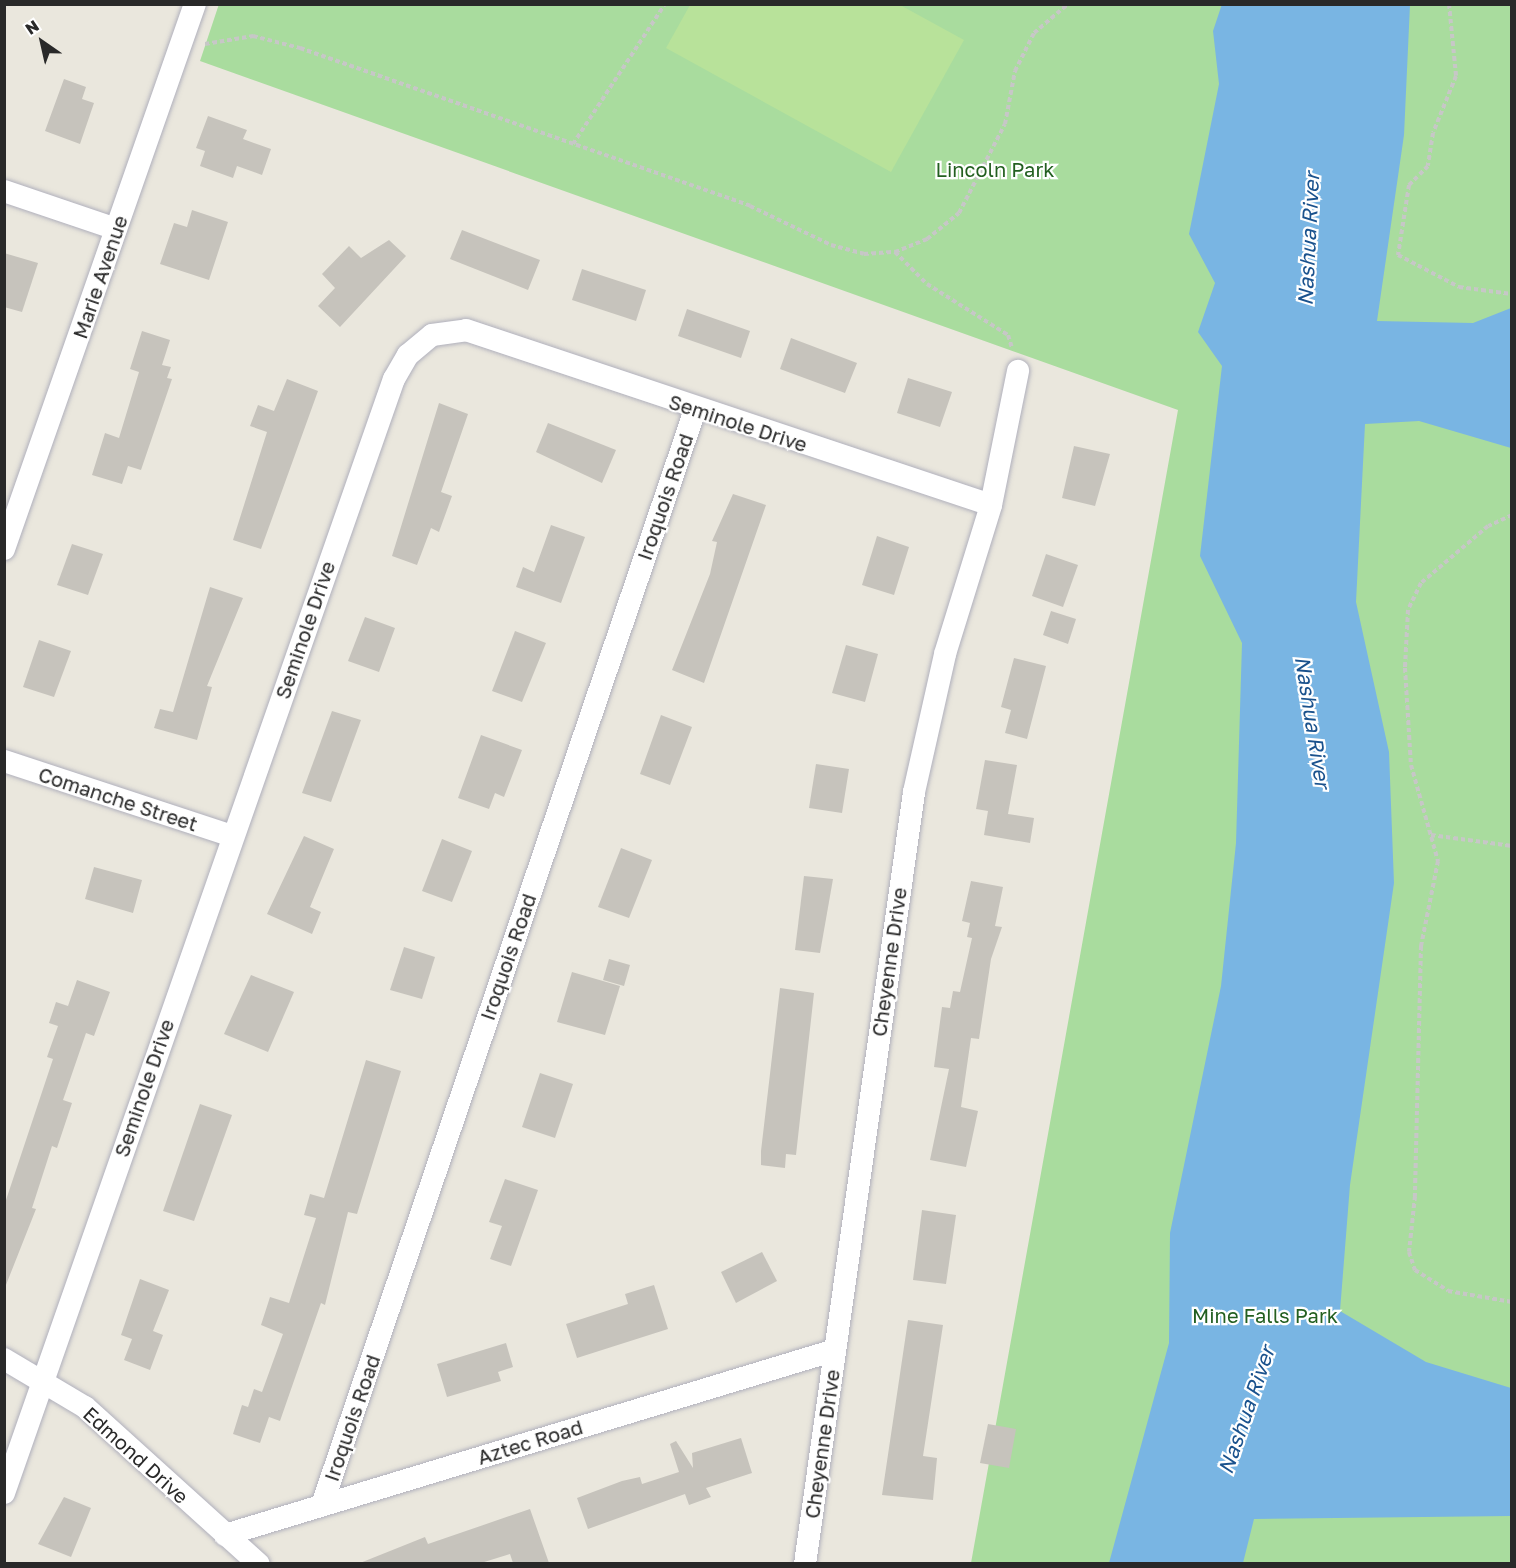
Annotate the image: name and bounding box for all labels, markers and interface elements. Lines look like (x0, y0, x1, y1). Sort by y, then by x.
north arrow (12, 12, 72, 72)
text: N (21, 15, 43, 39)
park label: Lincoln Park (936, 157, 1054, 181)
water label: Nashua River (1292, 172, 1324, 306)
street label: Marie Avenue (68, 212, 132, 342)
street label: Seminole Drive (666, 389, 810, 457)
street label: Iroquois Road (632, 431, 698, 563)
street label: Seminole Drive (270, 558, 340, 702)
water label: Nashua River (1290, 654, 1336, 790)
street label: Comanche Street (35, 762, 201, 836)
street label: Cheyenne Drive (867, 886, 911, 1038)
street label: Iroquois Road (475, 891, 541, 1023)
street label: Seminole Drive (109, 1016, 179, 1160)
park label: Mine Falls Park (1192, 1303, 1338, 1327)
water label: Nashua River (1212, 1343, 1280, 1477)
street label: Iroquois Road (319, 1352, 385, 1484)
street label: Cheyenne Drive (800, 1368, 844, 1520)
street label: Edmond Drive (78, 1402, 194, 1508)
street label: Aztec Road (475, 1415, 585, 1469)

